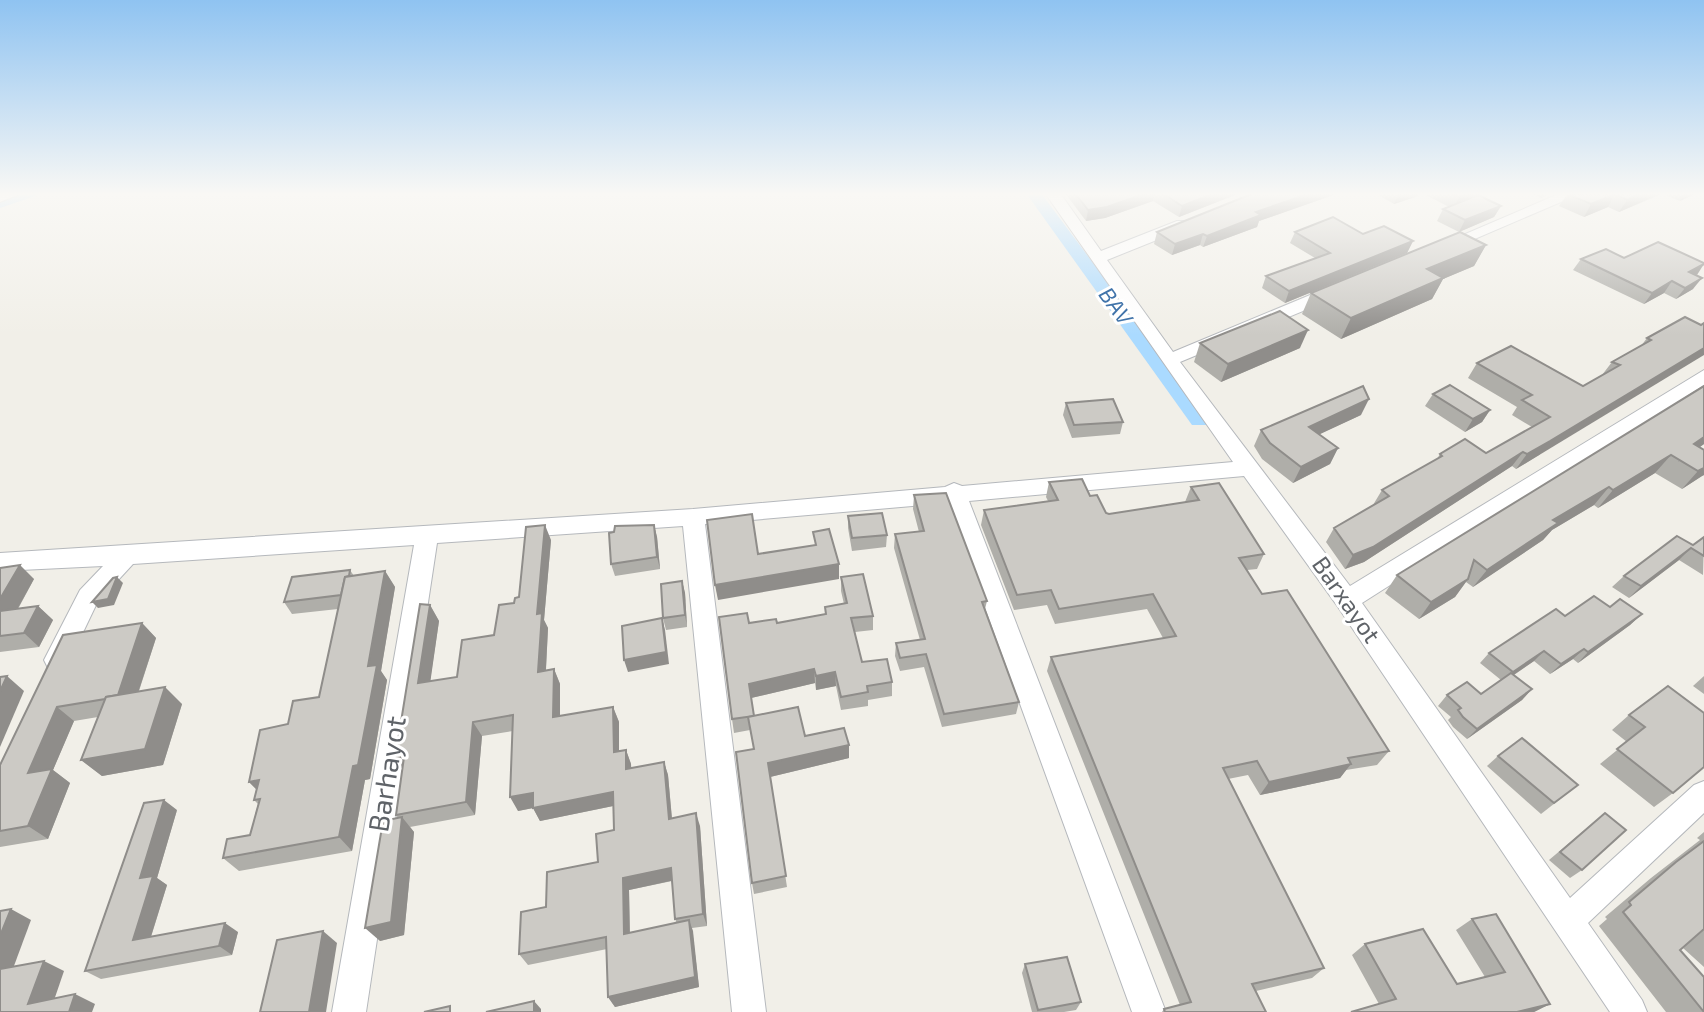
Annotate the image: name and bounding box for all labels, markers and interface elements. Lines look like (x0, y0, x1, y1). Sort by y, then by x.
water label: BAV (1095, 282, 1140, 330)
street label: Barxayot (1307, 550, 1387, 648)
street label: Barhayot (360, 714, 412, 834)

